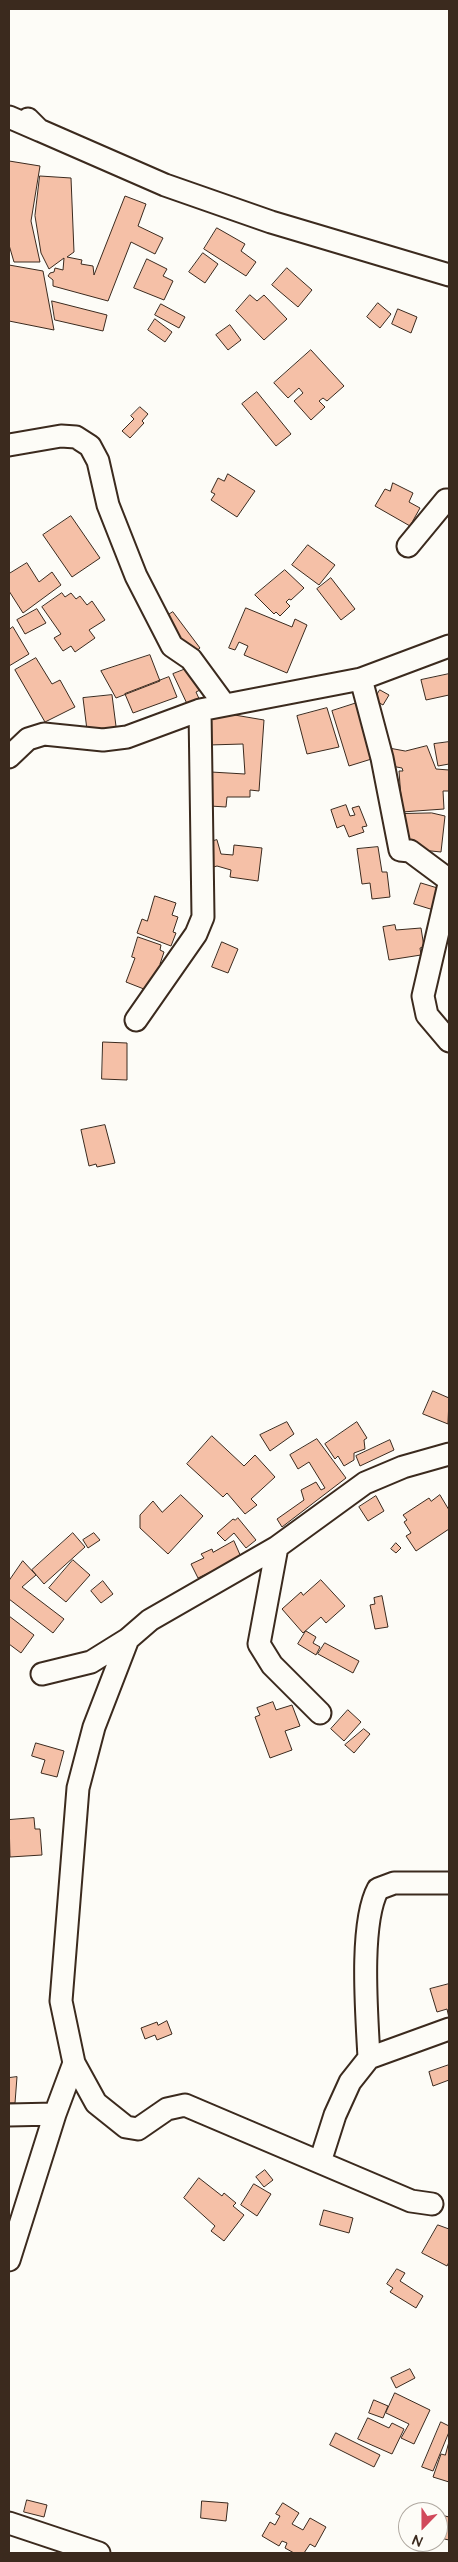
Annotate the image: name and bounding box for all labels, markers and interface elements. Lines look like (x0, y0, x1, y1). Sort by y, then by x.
north arrow (398, 2502, 448, 2552)
text: N (410, 2529, 426, 2551)

